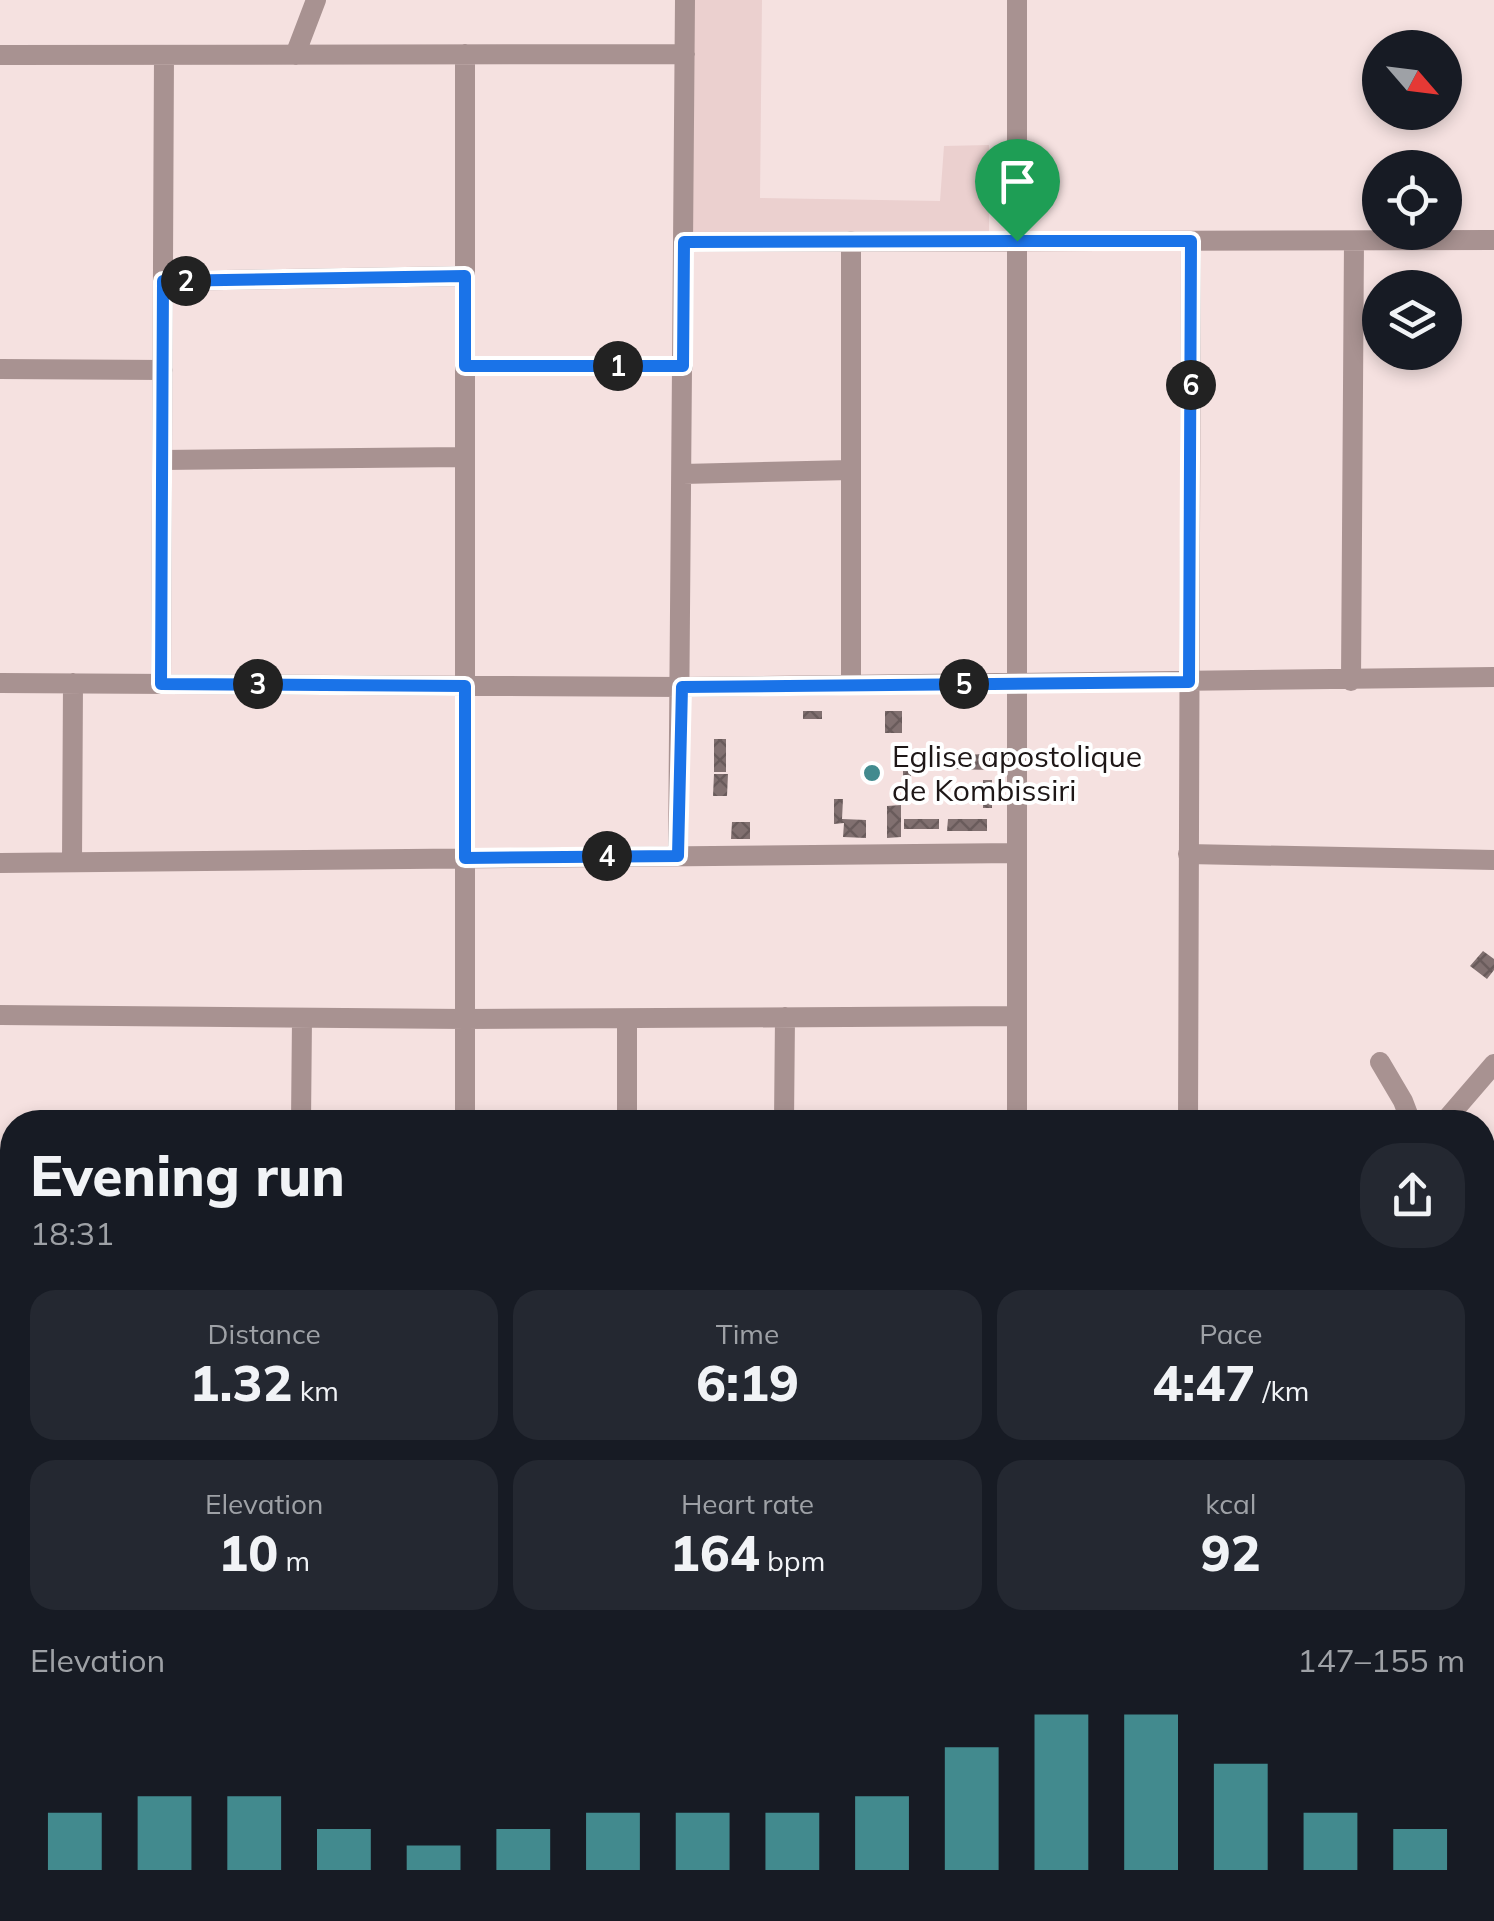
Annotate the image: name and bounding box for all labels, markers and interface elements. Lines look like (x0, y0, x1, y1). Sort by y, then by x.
north arrow (1362, 30, 1462, 130)
map controls (1362, 30, 1462, 370)
pin (975, 139, 1060, 242)
button: locate (1362, 150, 1462, 250)
icon: arrive (990, 154, 1045, 209)
pin: 2 (161, 256, 211, 306)
text: 2 (178, 263, 194, 298)
button: layers (1362, 270, 1462, 370)
pin: 1 (593, 341, 643, 391)
text: 1 (610, 348, 626, 383)
pin: 6 (1166, 360, 1216, 410)
text: 6 (1183, 367, 1199, 402)
pin: 3 (233, 659, 283, 709)
pin: 5 (939, 659, 989, 709)
text: 3 (250, 666, 266, 701)
text: 5 (956, 666, 972, 701)
place label: Eglise apostolique de Kombissiri (892, 737, 1142, 809)
marker: Eglise apostolique de Kombissiri (861, 762, 883, 784)
pin: 4 (582, 831, 632, 881)
text: 4 (599, 838, 615, 873)
text: Evening run (30, 1141, 345, 1210)
button: share (1360, 1143, 1465, 1248)
text: 18:31 (30, 1213, 114, 1253)
text: Distance (208, 1316, 321, 1351)
text: Time (716, 1316, 779, 1351)
text: Pace (1199, 1316, 1262, 1351)
text: 1.32 (190, 1351, 293, 1414)
text: 6:19 (696, 1351, 799, 1414)
text: 4:47 (1152, 1351, 1255, 1414)
text: km (293, 1373, 339, 1408)
text: /km (1255, 1373, 1309, 1408)
text: Elevation (205, 1486, 323, 1521)
text: Heart rate (681, 1486, 814, 1521)
text: kcal (1205, 1486, 1256, 1521)
text: 10 (218, 1521, 278, 1584)
text: 164 (670, 1521, 760, 1584)
text: 92 (1201, 1521, 1261, 1584)
text: m (278, 1543, 310, 1578)
text: bpm (760, 1543, 825, 1578)
text: Elevation (30, 1640, 165, 1680)
text: 147–155 m (1297, 1640, 1465, 1680)

